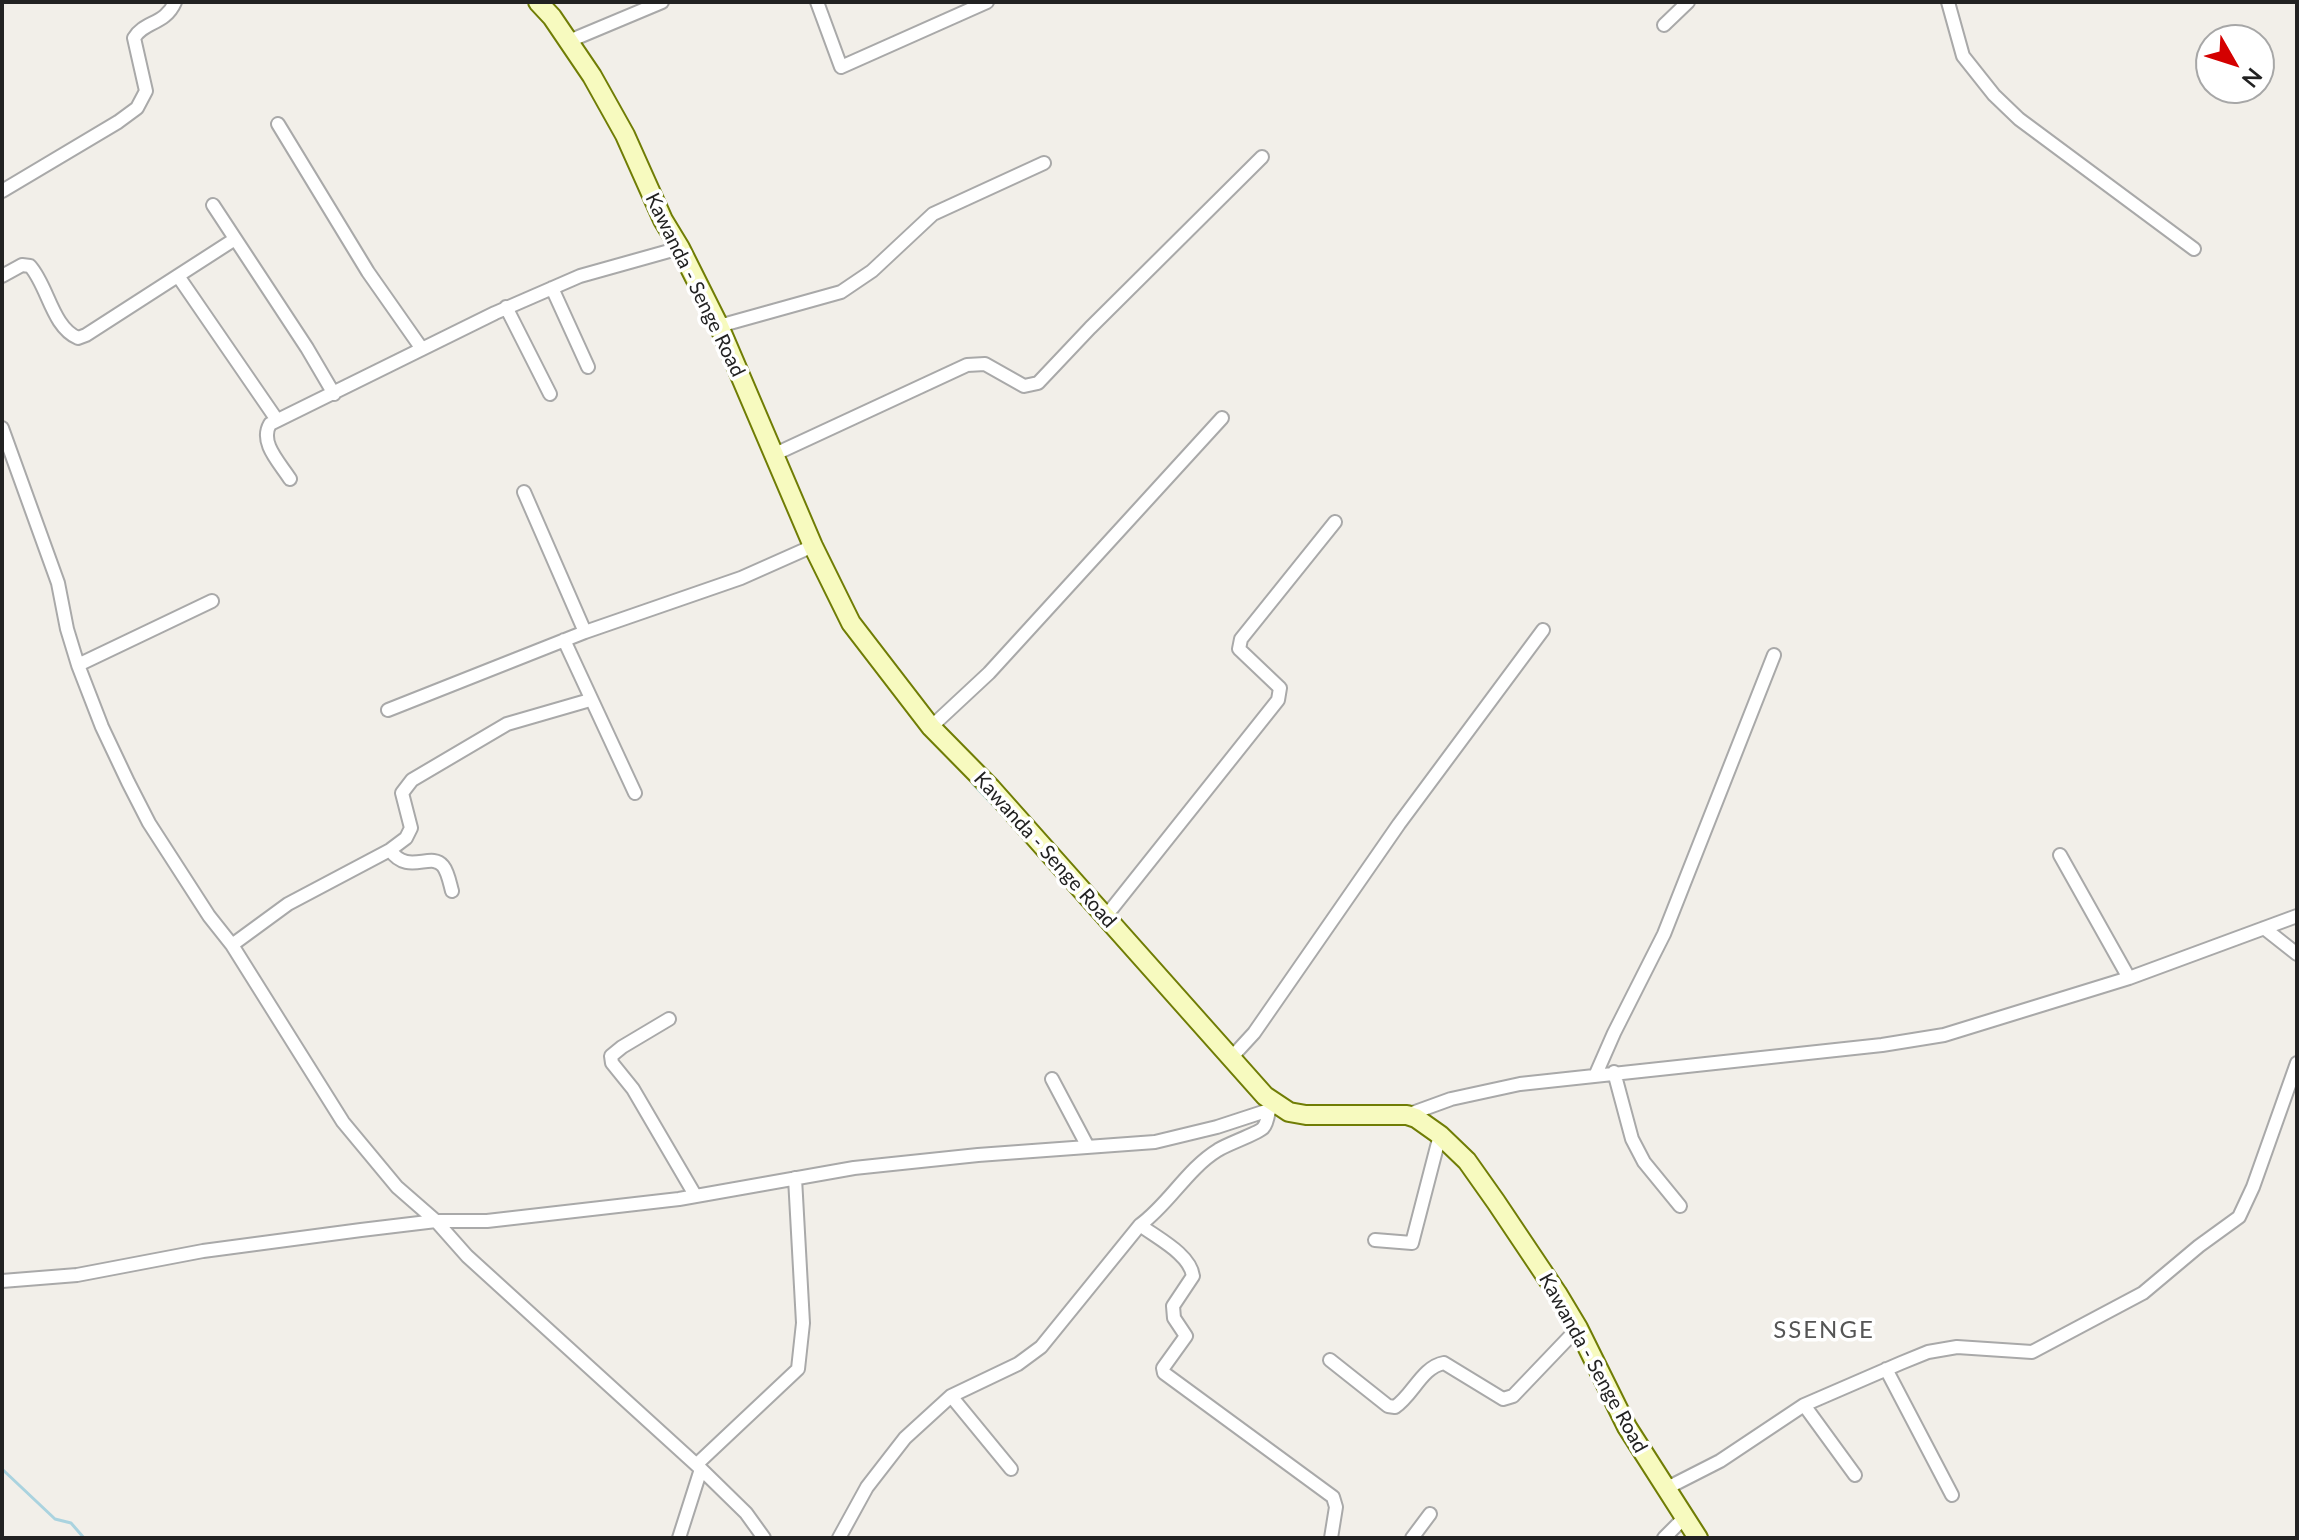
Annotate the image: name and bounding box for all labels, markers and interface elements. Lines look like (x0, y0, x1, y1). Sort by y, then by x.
north arrow (2195, 24, 2275, 104)
text: N (2237, 63, 2268, 93)
street label: Kawanda - Senge Road (640, 189, 750, 381)
street label: Kawanda - Senge Road (969, 767, 1121, 933)
street label: Kawanda - Senge Road (1534, 1269, 1652, 1457)
district label: SSENGE (1773, 1316, 1875, 1344)

